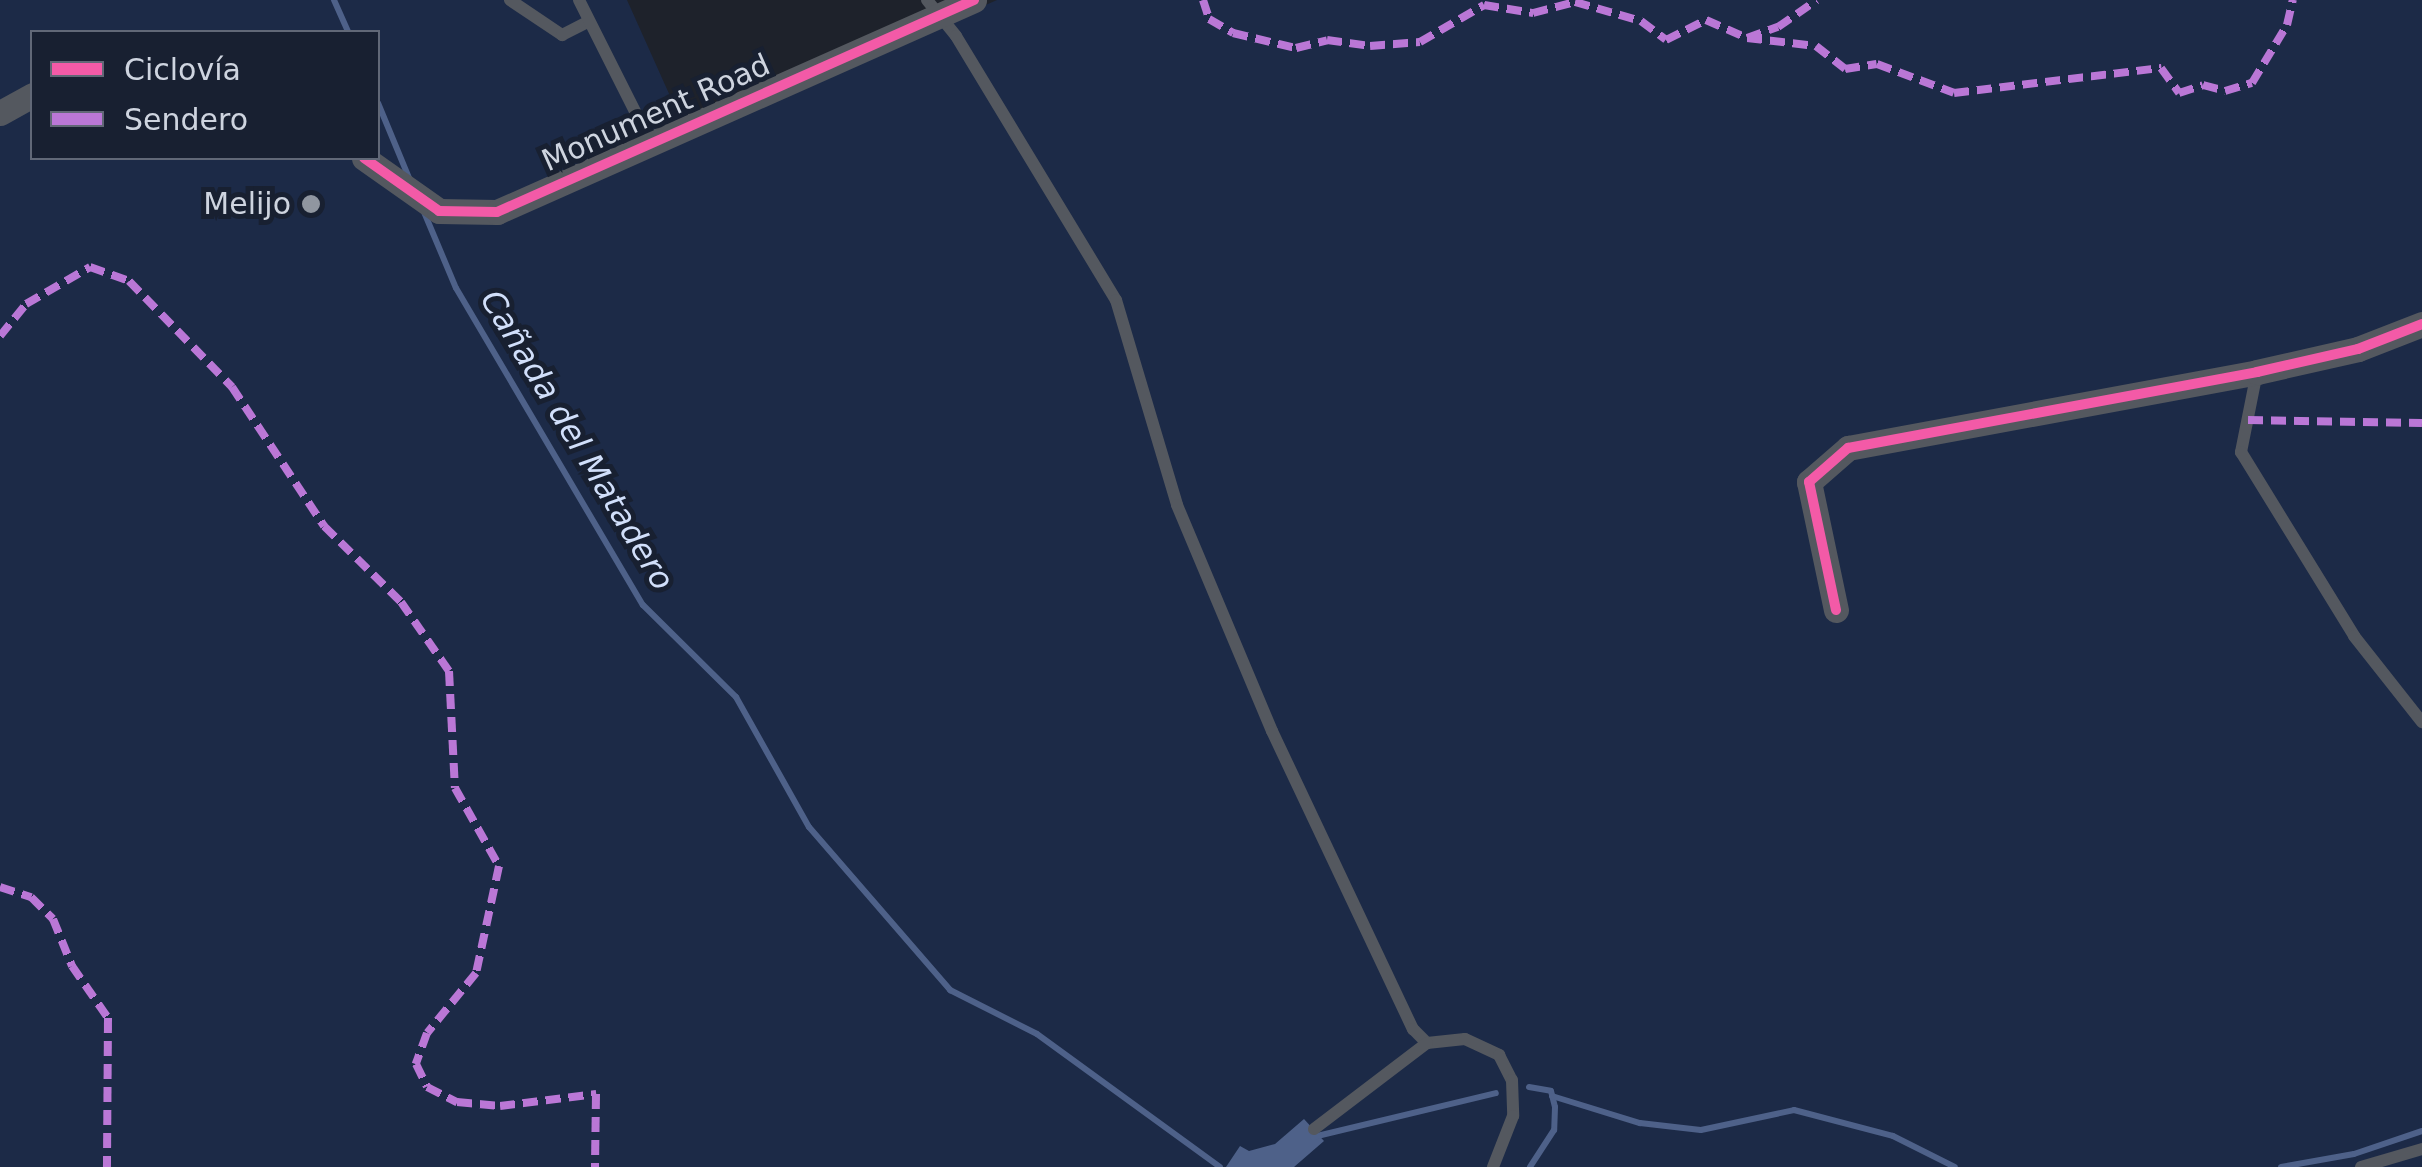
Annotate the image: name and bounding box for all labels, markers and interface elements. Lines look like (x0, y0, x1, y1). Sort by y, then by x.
legend (30, 30, 380, 160)
street label: Monument Road (537, 47, 775, 179)
text: Ciclovía (124, 52, 241, 87)
text: Sendero (124, 102, 248, 137)
place label: Melijo (203, 186, 291, 222)
marker: Melijo (300, 193, 322, 215)
water label: Cañada del Matadero (472, 283, 682, 597)

